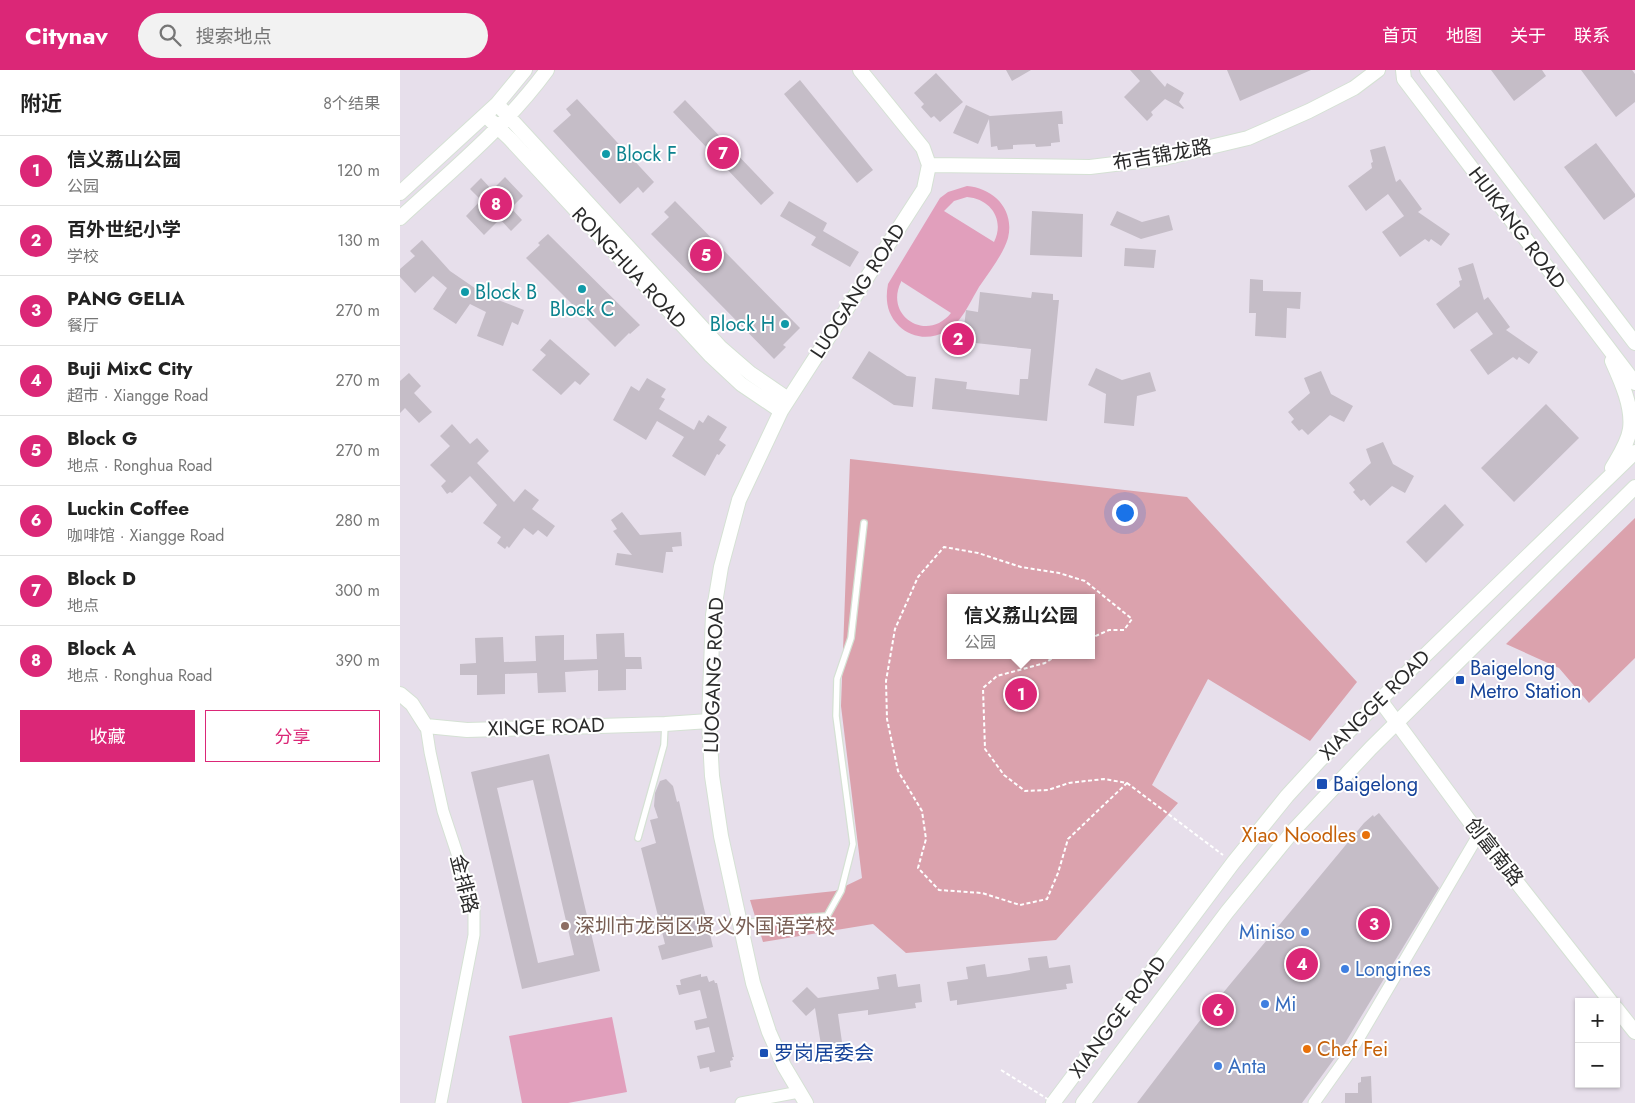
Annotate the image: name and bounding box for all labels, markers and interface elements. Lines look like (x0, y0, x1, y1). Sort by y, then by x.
search box (138, 13, 488, 58)
text: Citynav (25, 18, 108, 53)
icon: search (156, 21, 184, 49)
text: 搜索地点 (196, 23, 272, 50)
text: 首页 (1382, 23, 1418, 49)
text: 地图 (1446, 23, 1482, 49)
text: 关于 (1510, 23, 1546, 49)
text: 联系 (1574, 23, 1610, 49)
text: 附近 (20, 89, 62, 119)
text: 8个结果 (323, 92, 380, 115)
street label: 布吉锦龙路 (1110, 132, 1214, 178)
pin: 7 (707, 134, 739, 172)
place label: Block F (616, 140, 677, 169)
text: 信义荔山公园 (67, 146, 181, 173)
marker: Block F (600, 148, 612, 160)
text: 1 (32, 159, 40, 182)
text: 120 m (337, 159, 380, 182)
street label: HUIKANG ROAD (1461, 161, 1573, 295)
text: 公园 (67, 175, 99, 198)
pin: 8 (480, 185, 512, 223)
street label: RONGHUA ROAD (565, 201, 693, 335)
text: 百外世纪小学 (67, 216, 181, 243)
street label: LUOGANG ROAD (803, 218, 913, 364)
text: 2 (31, 229, 41, 252)
text: 130 m (337, 229, 380, 252)
pin: 5 (690, 236, 722, 274)
text: 学校 (67, 245, 99, 268)
place label: Block B (475, 278, 537, 307)
marker: Block C (576, 283, 588, 295)
text: PANG GELIA (67, 285, 185, 312)
marker: Block B (459, 286, 471, 298)
place label: Block C (550, 295, 614, 324)
text: 3 (31, 299, 41, 322)
text: 270 m (336, 299, 380, 322)
place label: Block H (710, 310, 775, 339)
text: 餐厅 (67, 314, 99, 337)
marker: Block H (779, 318, 791, 330)
pin: 2 (942, 320, 974, 358)
text: Buji MixC City (67, 355, 192, 382)
text: 4 (30, 369, 42, 392)
text: 270 m (336, 369, 380, 392)
text: 超市 · Xiangge Road (67, 384, 208, 407)
text: Block G (67, 425, 137, 452)
text: 5 (31, 439, 41, 462)
text: 270 m (336, 439, 380, 462)
text: 地点 · Ronghua Road (67, 454, 212, 477)
text: Luckin Coffee (67, 495, 189, 522)
your location (1112, 500, 1138, 526)
text: 6 (31, 509, 41, 532)
text: 280 m (335, 509, 380, 532)
text: 咖啡馆 · Xiangge Road (67, 524, 224, 547)
text: Block D (67, 565, 136, 592)
text: 7 (31, 579, 41, 602)
text: 300 m (335, 579, 380, 602)
text: 地点 (67, 594, 99, 617)
popup (947, 594, 1095, 659)
street label: LUOGANG ROAD (697, 597, 731, 753)
text: 信义荔山公园 (964, 602, 1078, 629)
text: 公园 (964, 631, 996, 654)
text: Block A (67, 635, 136, 662)
street label: XIANGGE ROAD (1313, 643, 1437, 767)
text: 8 (31, 649, 41, 672)
text: 390 m (335, 649, 380, 672)
place label: Baigelong Metro Station (1470, 654, 1582, 706)
text: 地点 · Ronghua Road (67, 664, 212, 687)
marker: Baigelong Metro Station (1454, 674, 1466, 686)
pin: 1 (1005, 675, 1037, 713)
button: 收藏 (20, 710, 195, 762)
button: 分享 (205, 710, 380, 762)
street label: XINGE ROAD (487, 710, 605, 744)
place label: Baigelong (1333, 770, 1418, 799)
marker: Baigelong (1315, 777, 1329, 791)
street label: 创富南路 (1458, 812, 1530, 892)
place label: Xiao Noodles (1241, 821, 1356, 850)
marker: Xiao Noodles (1360, 829, 1372, 841)
street label: 金排路 (443, 851, 485, 917)
pin: 3 (1358, 905, 1390, 943)
place label: 深圳市龙岗区贤义外国语学校 (575, 912, 835, 941)
place label: Miniso (1239, 918, 1295, 947)
marker: 深圳市龙岗区贤义外国语学校 (559, 920, 571, 932)
marker: Miniso (1299, 926, 1311, 938)
pin: 4 (1286, 945, 1318, 983)
street label: XIANGGE ROAD (1063, 950, 1173, 1084)
place label: Longines (1355, 955, 1431, 984)
marker: Longines (1339, 963, 1351, 975)
place label: Mi (1275, 990, 1296, 1019)
pin: 6 (1202, 991, 1234, 1029)
marker: Mi (1259, 998, 1271, 1010)
map controls (1575, 998, 1620, 1088)
button: + (1575, 998, 1620, 1043)
place label: Chef Fei (1317, 1035, 1388, 1064)
place label: 罗岗居委会 (774, 1039, 874, 1068)
marker: Chef Fei (1301, 1043, 1313, 1055)
button: − (1575, 1043, 1620, 1088)
marker: 罗岗居委会 (758, 1047, 770, 1059)
place label: Anta (1228, 1052, 1266, 1081)
marker: Anta (1212, 1060, 1224, 1072)

